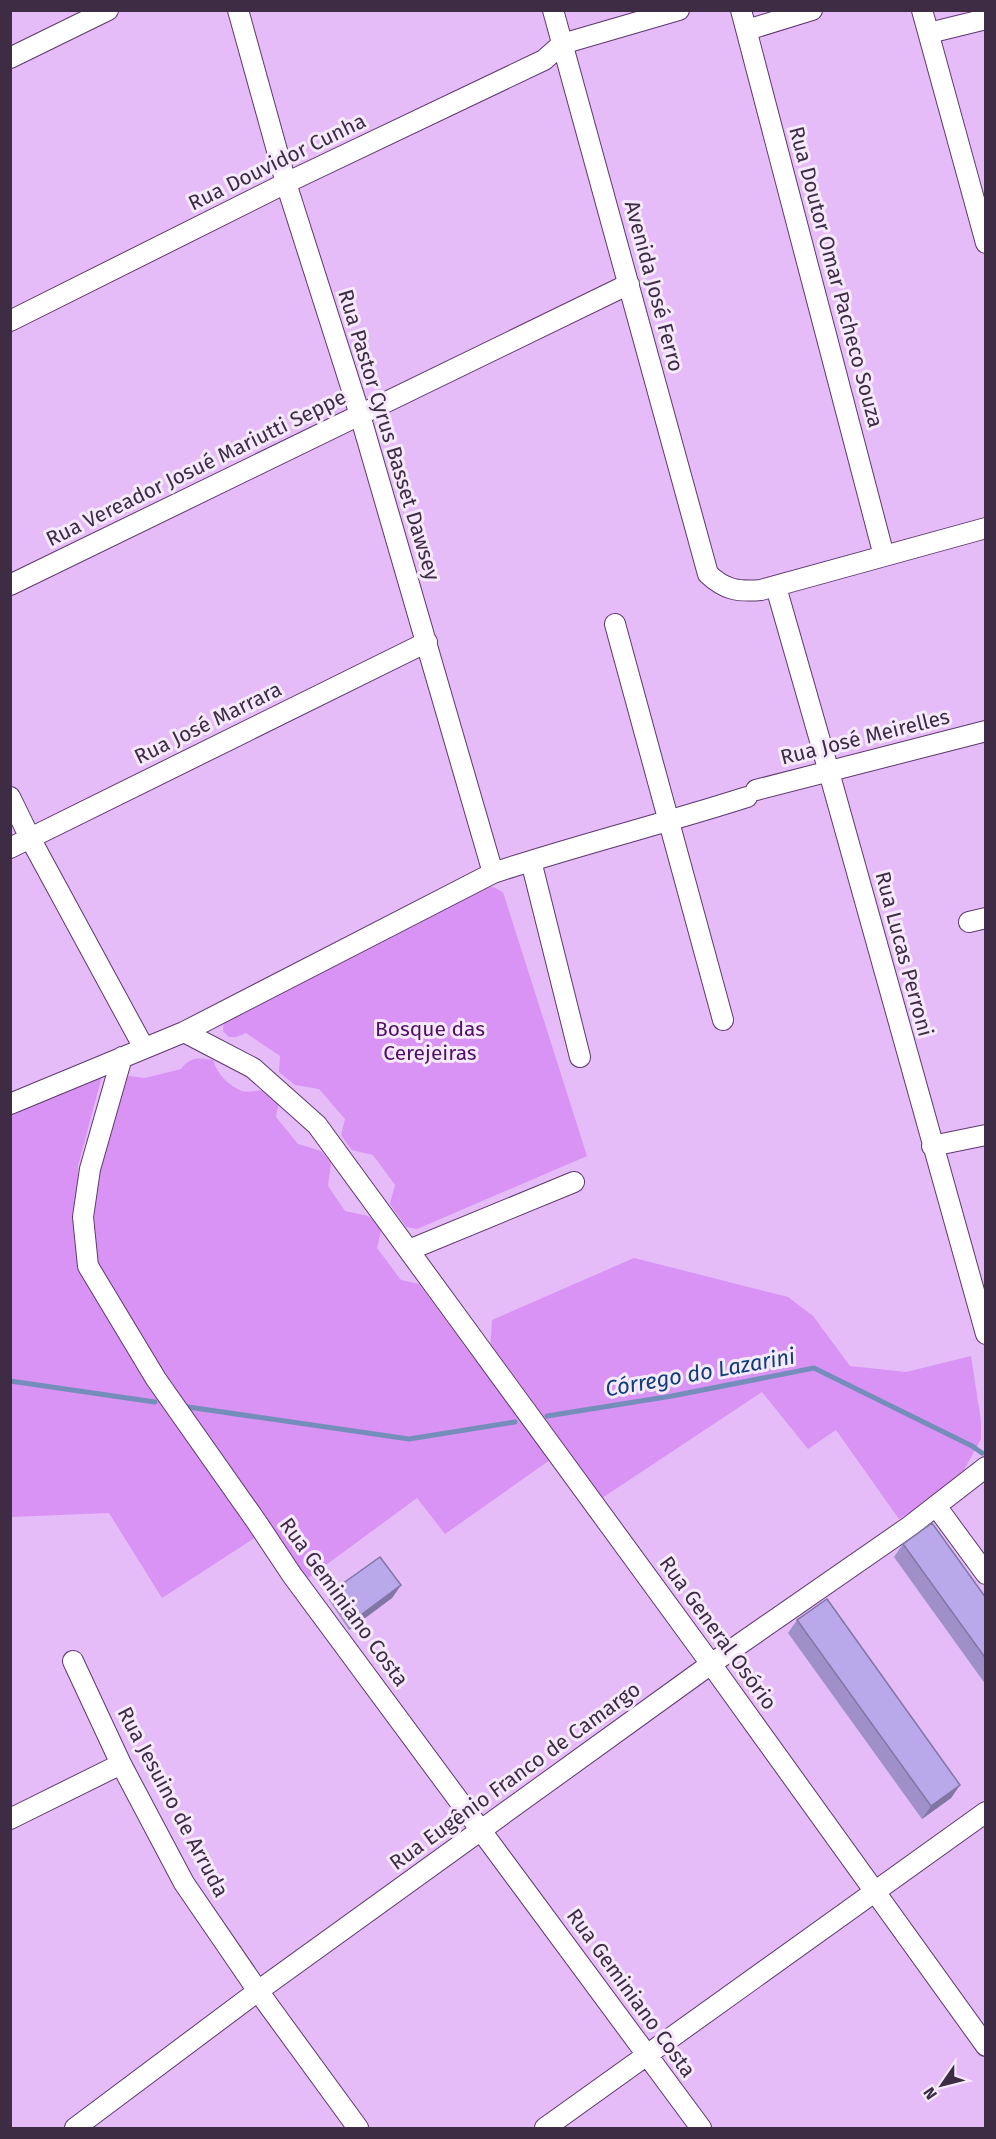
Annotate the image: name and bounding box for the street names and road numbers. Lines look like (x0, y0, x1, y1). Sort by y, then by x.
street label: Rua Douvidor Cunha (184, 108, 370, 216)
street label: Rua Doutor Omar Pacheco Souza (783, 124, 889, 430)
street label: Avenida José Ferro (619, 198, 689, 374)
street label: Rua Pastor Cyrus Basset Dawsey (332, 286, 446, 584)
street label: Rua Vereador Josué Mariutti Seppe (42, 384, 350, 552)
street label: Rua José Marrara (130, 676, 286, 770)
street label: Rua José Meirelles (778, 703, 952, 771)
street label: Rua Lucas Perroni (869, 869, 939, 1039)
street label: Rua Geminiano Costa (274, 1512, 414, 1692)
street label: Rua General Osório (654, 1551, 782, 1715)
street label: Rua Eugênio Franco de Camargo (384, 1676, 646, 1876)
street label: Rua Jesuino de Arruda (112, 1702, 234, 1902)
street label: Rua Geminiano Costa (561, 1903, 701, 2083)

